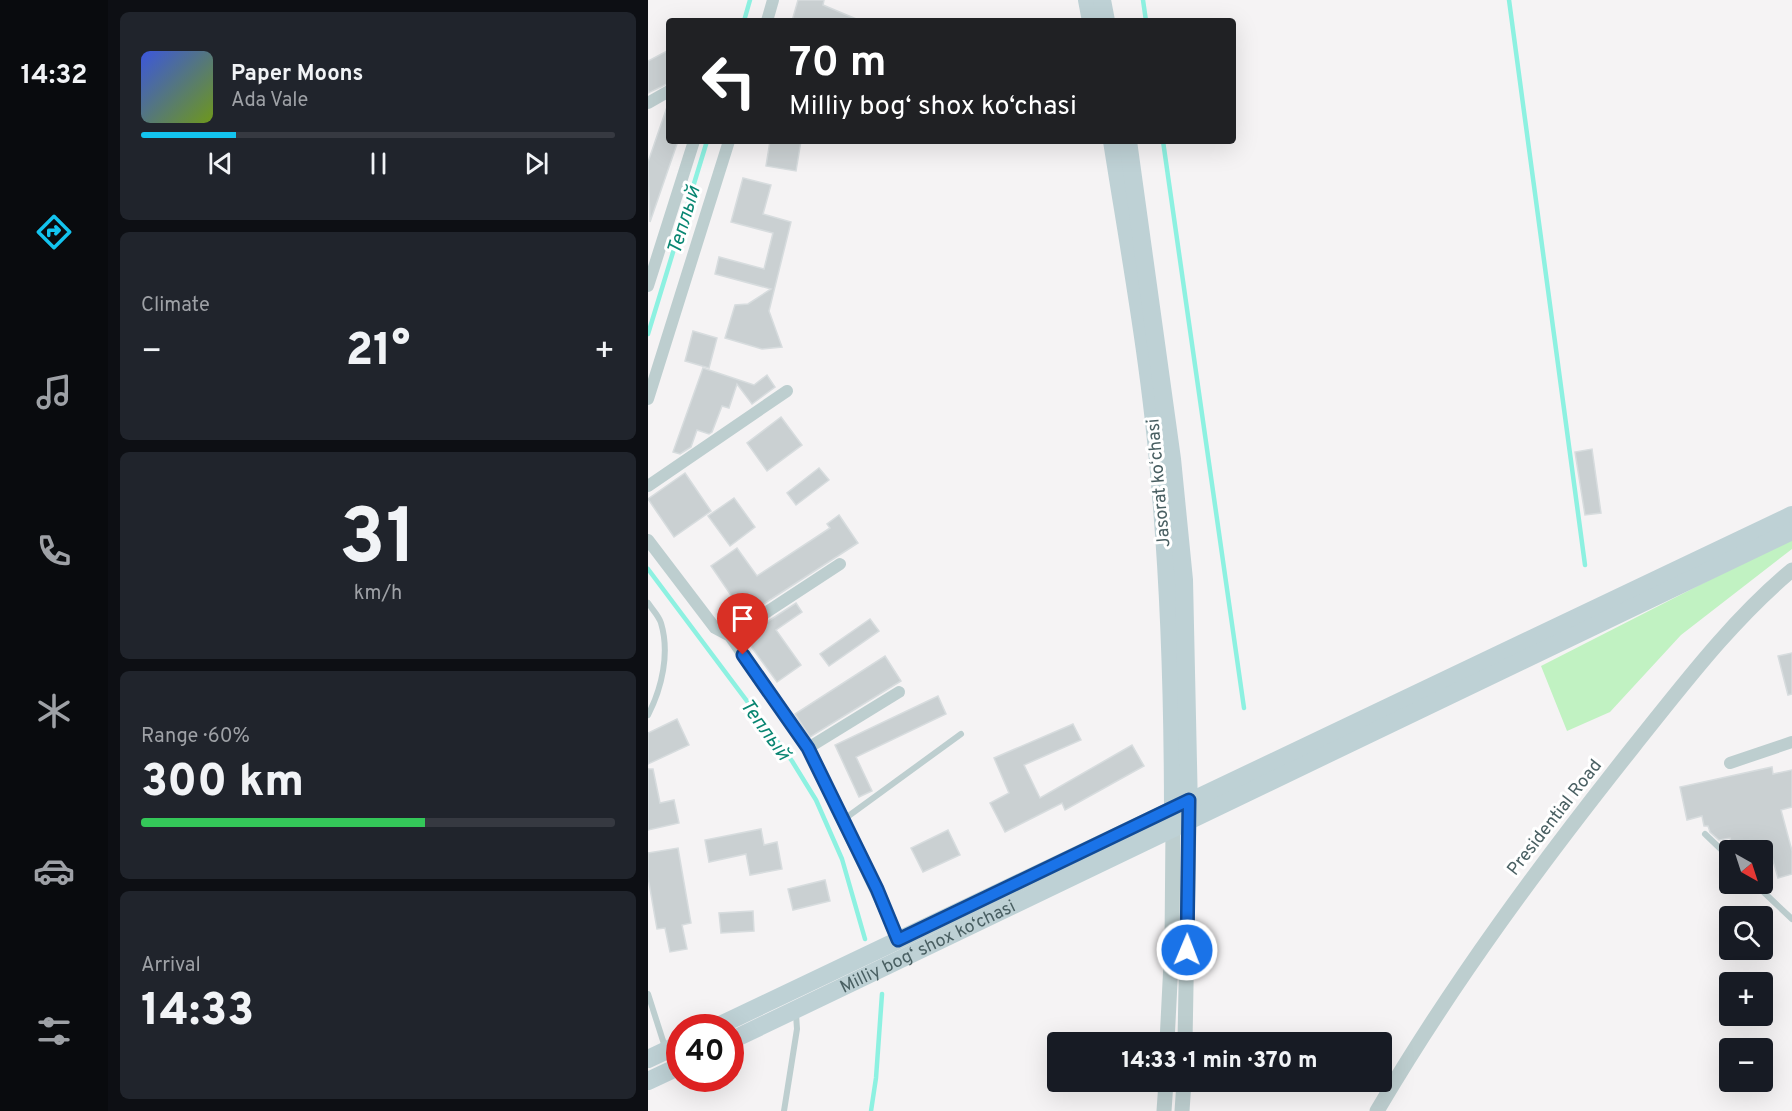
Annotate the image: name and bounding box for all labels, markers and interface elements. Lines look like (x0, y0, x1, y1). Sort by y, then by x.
text: 70 m (789, 38, 887, 91)
icon: left (690, 42, 768, 120)
text: 14:32 (21, 59, 87, 93)
text: Paper Moons (231, 61, 363, 88)
text: Ada Vale (231, 88, 308, 114)
text: Milliy bog‘ shox ko‘chasi (789, 90, 1077, 124)
icon: previous (204, 147, 237, 180)
icon: pause (362, 147, 395, 180)
icon: next (520, 147, 553, 180)
water label: Теплый (662, 182, 708, 258)
icon: directions (33, 211, 75, 253)
text: Climate (141, 293, 210, 319)
text: 21° (346, 324, 410, 381)
text: − (141, 332, 162, 374)
text: + (594, 332, 615, 374)
icon: music (33, 371, 75, 413)
street label: Jasorat koʻchasi (1142, 418, 1177, 548)
text: 31 (339, 492, 417, 591)
icon: phone (33, 530, 75, 572)
text: km/h (354, 581, 402, 607)
pin (717, 593, 768, 655)
icon: arrive (726, 602, 759, 635)
icon: climate (33, 690, 75, 732)
water label: Теплый (733, 694, 796, 767)
text: Range · 60% (141, 724, 250, 750)
text: 300 km (141, 755, 304, 812)
street label: Presidential Road (1503, 755, 1608, 881)
north arrow (1719, 840, 1773, 894)
map controls (1719, 840, 1773, 1092)
icon: car (33, 850, 75, 892)
street label: Milliy bog‘ shox ko‘chasi (837, 896, 1020, 999)
button: search (1719, 906, 1773, 960)
position arrow (1155, 918, 1219, 982)
text: Arrival (141, 953, 201, 979)
button: + (1719, 972, 1773, 1026)
text: 14:33 (141, 984, 254, 1041)
icon: filters (33, 1010, 75, 1052)
speed limit sign: 40 (666, 1014, 744, 1092)
button: − (1719, 1038, 1773, 1092)
text: 14:33 · 1 min · 370 m (1121, 1048, 1318, 1075)

